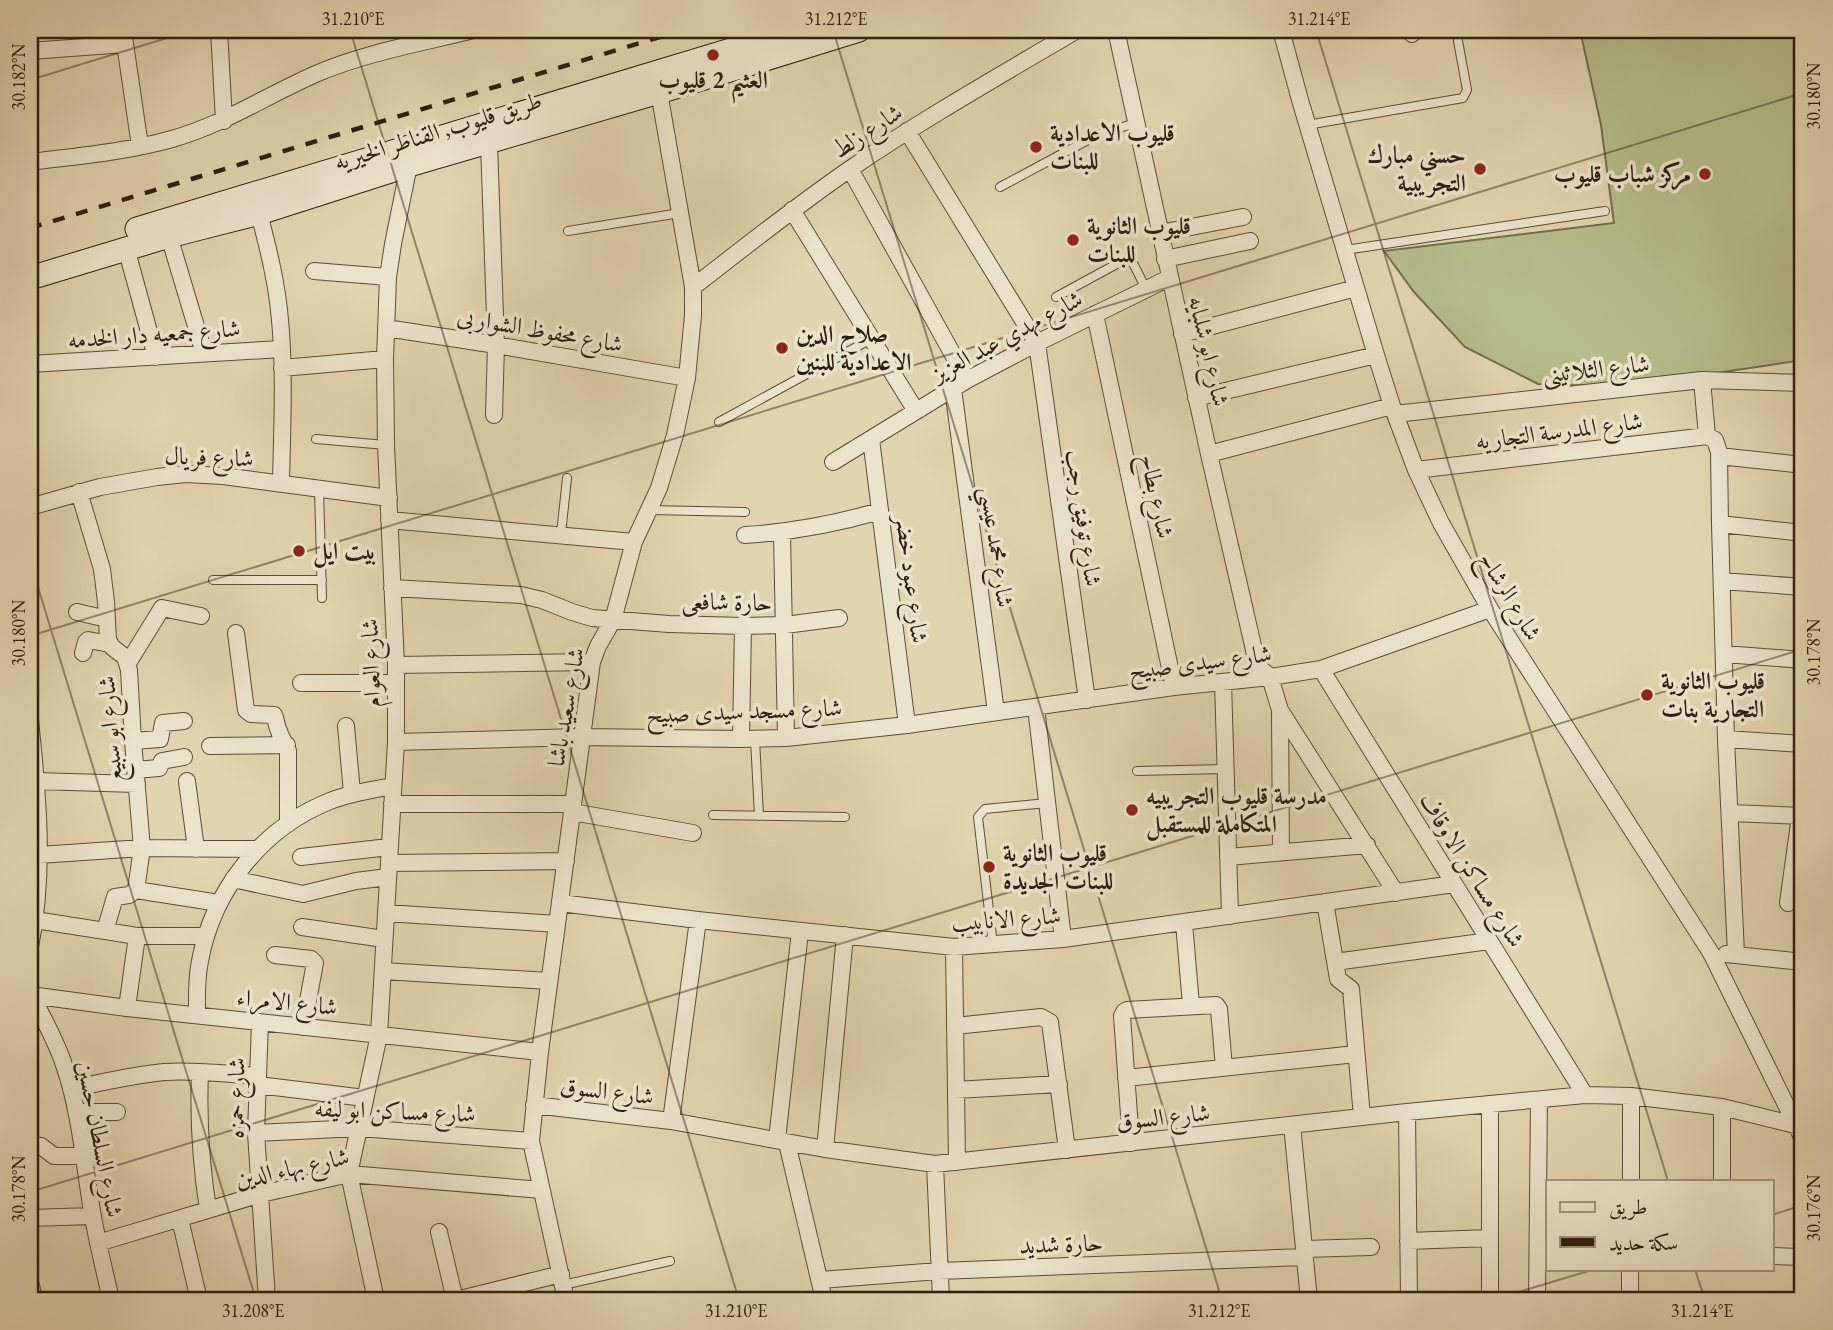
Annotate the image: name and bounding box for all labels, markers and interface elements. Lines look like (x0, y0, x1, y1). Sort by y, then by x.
text: 31.210°E (322, 7, 384, 30)
text: 31.212°E (805, 7, 867, 30)
text: 31.214°E (1288, 7, 1350, 30)
text: 30.182°N (7, 43, 30, 110)
marker: العثيم 2 قليوب (705, 47, 721, 63)
text: 30.180°N (1802, 62, 1825, 129)
place label: العثيم 2 قليوب (658, 64, 768, 104)
street label: طريق قليوب, القناطر الخيريه (330, 84, 546, 177)
street label: شارع زلط (825, 96, 911, 169)
place label: قليوب الاعدادية للبنات (1050, 117, 1175, 176)
marker: قليوب الاعدادية للبنات (1028, 139, 1044, 155)
place label: حسني مبارك التجريبية (1367, 139, 1466, 198)
place label: مركز شباب قليوب (1554, 158, 1691, 191)
marker: حسني مبارك التجريبية (1472, 161, 1488, 177)
marker: مركز شباب قليوب (1697, 166, 1713, 182)
place label: قليوب الثانوية للبنات (1087, 210, 1191, 269)
marker: قليوب الثانوية للبنات (1065, 232, 1081, 248)
street label: شارع مهدي عبد العزيز (923, 283, 1090, 394)
street label: شارع ابو شلبايه (1177, 293, 1237, 410)
street label: شارع محفوظ الشواربى (454, 300, 625, 364)
street label: شارع جمعيه دار الخدمه (67, 312, 242, 360)
place label: صلاح الدين الاعدادية للبنين (796, 318, 912, 377)
marker: صلاح الدين الاعدادية للبنين (774, 340, 790, 356)
street label: شارع الثلاثينى (1541, 347, 1652, 395)
street label: شارع المدرسة التجاريه (1474, 405, 1645, 461)
street label: شارع فريال (164, 439, 254, 479)
street label: شارع توفيق رجب (1055, 447, 1109, 589)
street label: شارع بطاح (1128, 451, 1182, 542)
street label: شارع محمد عيسي (967, 484, 1021, 610)
street label: شارع عبود خضر (884, 510, 936, 645)
place label: بيت ايل (313, 535, 377, 568)
marker: بيت ايل (291, 543, 307, 559)
street label: شارع الرشاح (1467, 545, 1549, 649)
street label: حارة شافعى (681, 585, 773, 619)
text: 30.180°N (7, 599, 30, 666)
street label: شارع العوام (353, 618, 394, 708)
text: 30.178°N (1802, 618, 1825, 685)
street label: شارع سيدى صبيح (1126, 637, 1274, 692)
street label: شارع سعيد باشا (540, 645, 596, 770)
place label: قليوب الثانوية التجارية بنات (1661, 665, 1765, 724)
street label: شارع ابو سبيع (90, 674, 136, 783)
marker: قليوب الثانوية التجارية بنات (1639, 687, 1655, 703)
street label: شارع مسجد سيدى صبيح (645, 692, 843, 735)
place label: مدرسة قليوب التجريبيه المتكاملة للمستقبل (1146, 780, 1327, 841)
street label: شارع مساكن الاوقاف (1408, 787, 1532, 956)
marker: مدرسة قليوب التجريبيه المتكاملة للمستقبل (1124, 802, 1140, 818)
place label: قليوب الثانوية للبنات الجديدة (1003, 837, 1113, 896)
marker: قليوب الثانوية للبنات الجديدة (981, 859, 997, 875)
street label: شارع الانابيب (950, 899, 1062, 943)
street label: شارع الامراء (235, 981, 339, 1027)
street label: شارع حمزه (219, 1057, 257, 1139)
street label: شارع السلطان حسين (65, 1058, 131, 1221)
street label: شارع السوق (558, 1069, 656, 1117)
street label: شارع مساكن ابو ليفه (314, 1092, 476, 1134)
street label: شارع السوق (1114, 1096, 1212, 1142)
street label: شارع بهاء الدين (232, 1140, 353, 1200)
text: 30.178°N (7, 1155, 30, 1222)
text: 30.176°N (1802, 1174, 1825, 1241)
legend (1546, 1180, 1773, 1270)
text: طريق (1609, 1193, 1647, 1220)
street label: حارة شديد (1019, 1227, 1103, 1260)
text: سكة حديد (1609, 1229, 1678, 1256)
text: 31.208°E (222, 1299, 284, 1322)
text: 31.210°E (705, 1299, 767, 1322)
text: 31.212°E (1188, 1299, 1250, 1322)
text: 31.214°E (1671, 1299, 1733, 1322)

